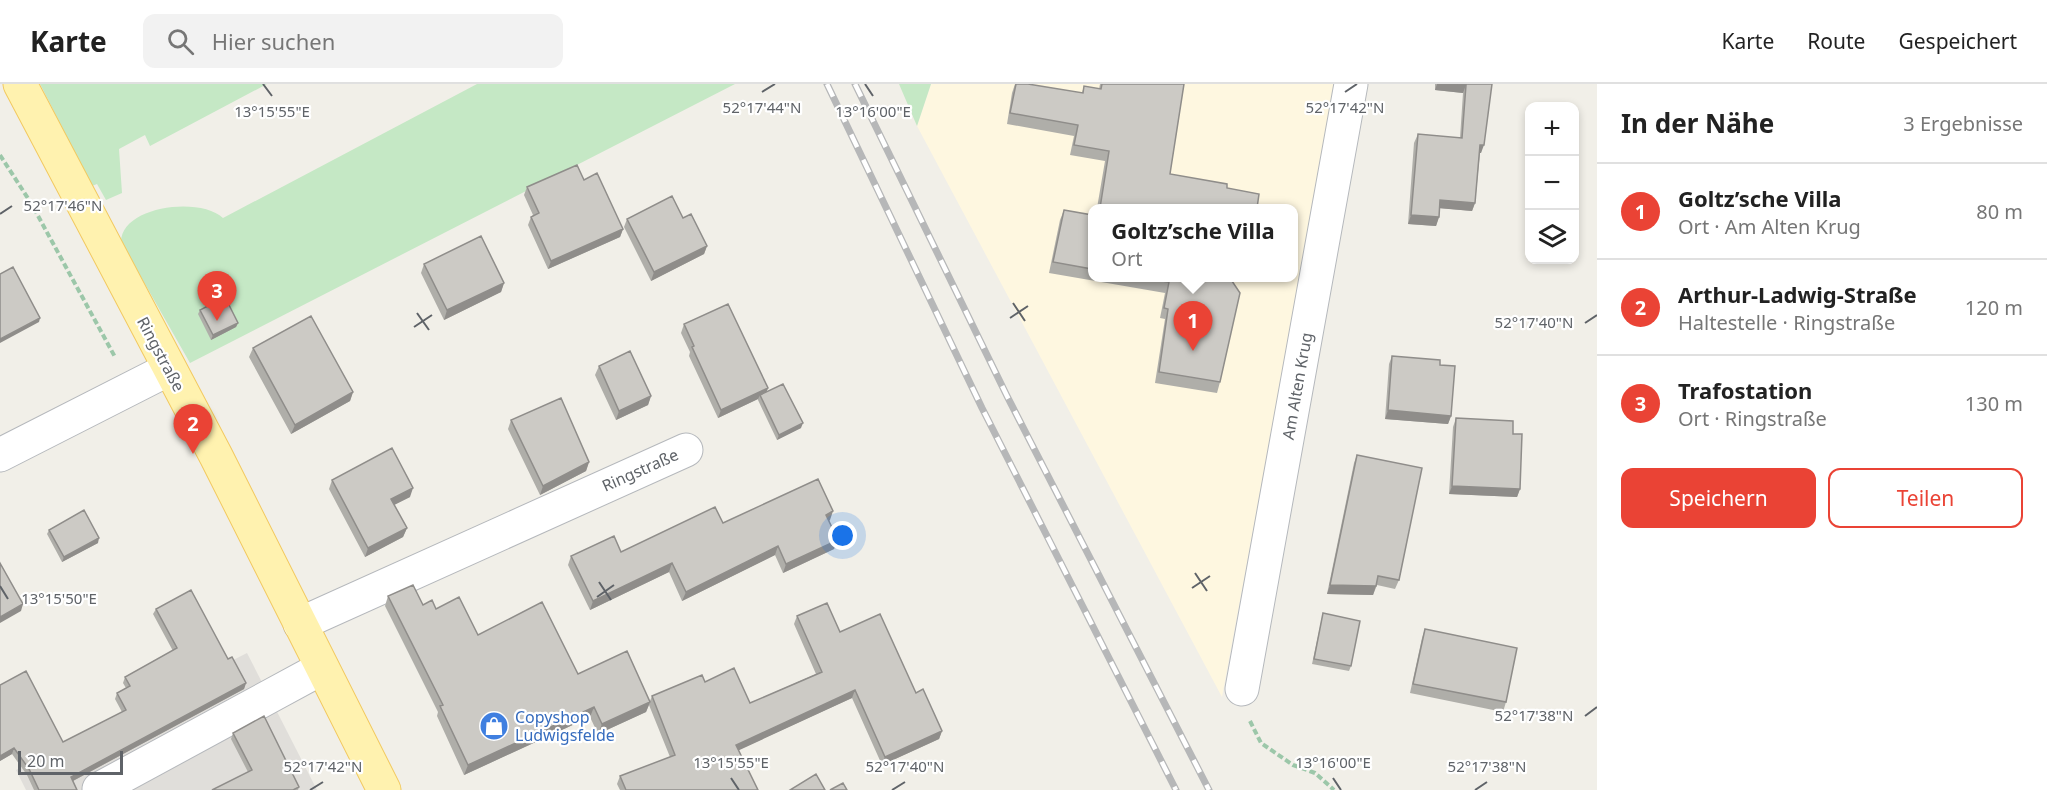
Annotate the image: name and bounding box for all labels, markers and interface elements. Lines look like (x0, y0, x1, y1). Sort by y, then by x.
search box (143, 14, 563, 68)
text: Karte (30, 22, 107, 60)
icon: search (164, 25, 197, 58)
text: Hier suchen (212, 26, 335, 56)
text: Karte (1721, 27, 1774, 55)
text: Route (1807, 27, 1865, 55)
text: Gespeichert (1898, 27, 2017, 55)
text: 52°17'44"N (723, 97, 801, 117)
text: 52°17'42"N (1306, 97, 1384, 117)
text: 13°15'55"E (234, 101, 310, 121)
text: 13°16'00"E (835, 101, 911, 121)
map controls (1525, 102, 1579, 264)
button: + (1525, 102, 1579, 156)
text: In der Nähe (1621, 105, 1774, 141)
text: 3 Ergebnisse (1903, 110, 2023, 137)
button: − (1525, 156, 1579, 210)
text: Goltz’sche Villa (1678, 183, 1841, 213)
text: 52°17'46"N (24, 195, 102, 215)
text: 1 (1635, 198, 1646, 225)
text: 80 m (1976, 198, 2023, 225)
popup (1088, 204, 1298, 282)
button: layers (1525, 210, 1579, 264)
text: Ort · Am Alten Krug (1678, 213, 1861, 240)
text: Goltz’sche Villa (1111, 215, 1275, 245)
text: Ort (1111, 245, 1142, 272)
pin: 3 (198, 272, 236, 321)
text: Arthur-Ladwig-Straße (1678, 279, 1917, 309)
text: 2 (1635, 294, 1646, 321)
text: 120 m (1965, 294, 2023, 321)
pin: 1 (1174, 302, 1212, 351)
text: Haltestelle · Ringstraße (1678, 309, 1895, 336)
text: 52°17'40"N (1495, 312, 1573, 332)
street label: Ringstraße (132, 313, 190, 395)
street label: Am Alten Krug (1277, 331, 1317, 441)
text: Trafostation (1678, 375, 1812, 405)
text: 3 (1635, 390, 1646, 417)
text: 130 m (1965, 390, 2023, 417)
pin: 2 (174, 404, 212, 454)
text: Ort · Ringstraße (1678, 405, 1827, 432)
street label: Ringstraße (598, 443, 682, 497)
button: Speichern (1621, 468, 1816, 528)
button: Teilen (1828, 468, 2023, 528)
your location (828, 521, 857, 550)
text: 13°15'50"E (21, 588, 97, 608)
text: 52°17'38"N (1495, 705, 1573, 725)
place label: Copyshop Ludwigsfelde (515, 706, 615, 746)
shop icon: Copyshop Ludwigsfelde (478, 710, 510, 742)
scale bar (18, 748, 123, 776)
text: 20 m (27, 750, 64, 772)
text: 13°15'55"E (693, 752, 769, 772)
text: 13°16'00"E (1295, 752, 1371, 772)
text: 52°17'42"N (284, 756, 362, 776)
text: 52°17'40"N (866, 756, 944, 776)
text: 52°17'38"N (1448, 756, 1526, 776)

